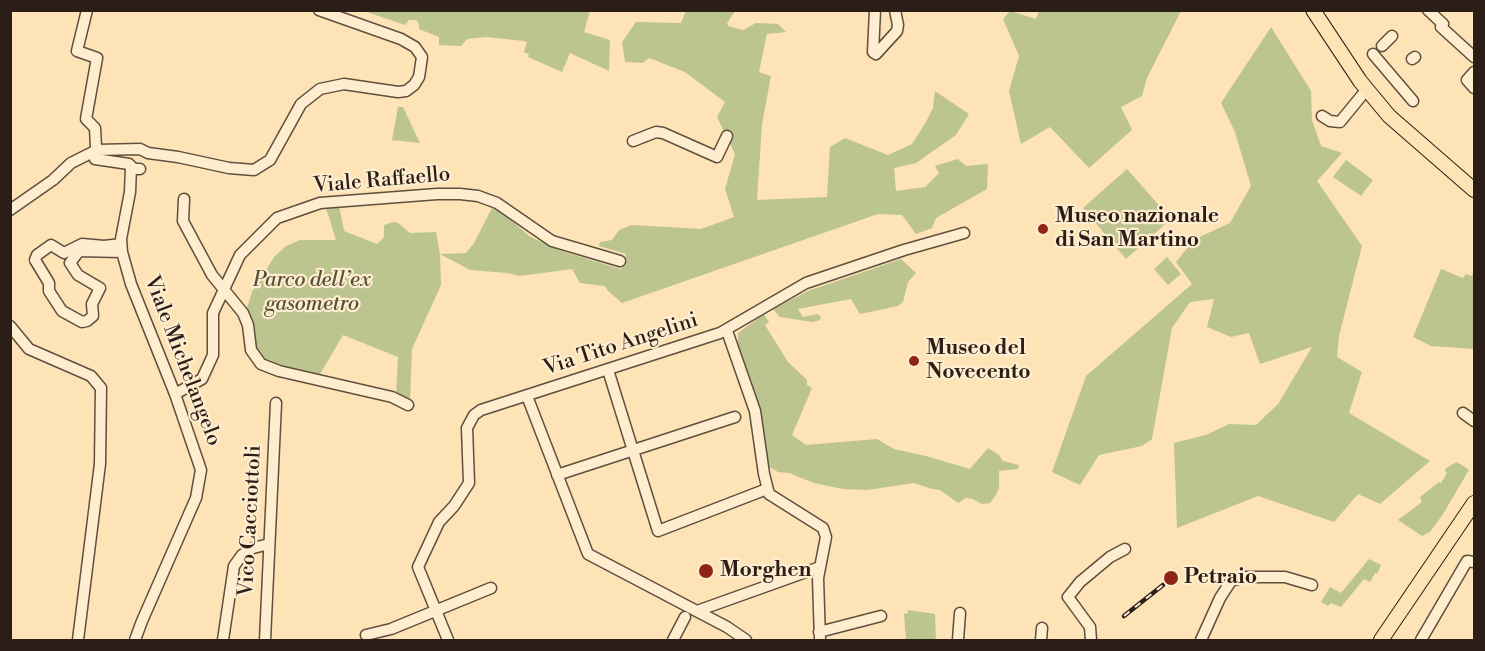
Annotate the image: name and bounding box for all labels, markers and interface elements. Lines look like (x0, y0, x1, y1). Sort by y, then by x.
street label: Viale Raffaello (313, 162, 451, 200)
place label: Museo nazionale di San Martino (1055, 204, 1219, 254)
marker: Museo nazionale di San Martino (1036, 222, 1050, 236)
park label: Parco dell’ex gasometro (253, 268, 371, 318)
street label: Viale Michelangelo (138, 272, 226, 450)
street label: Via Tito Angelini (541, 308, 701, 382)
place label: Museo del Novecento (926, 336, 1031, 386)
marker: Museo del Novecento (907, 354, 921, 368)
street label: Vico Cacciottoli (234, 445, 268, 597)
place label: Morghen (720, 558, 811, 584)
marker: Morghen (697, 562, 715, 580)
place label: Petraio (1184, 565, 1257, 591)
marker: Petraio (1162, 569, 1180, 587)

